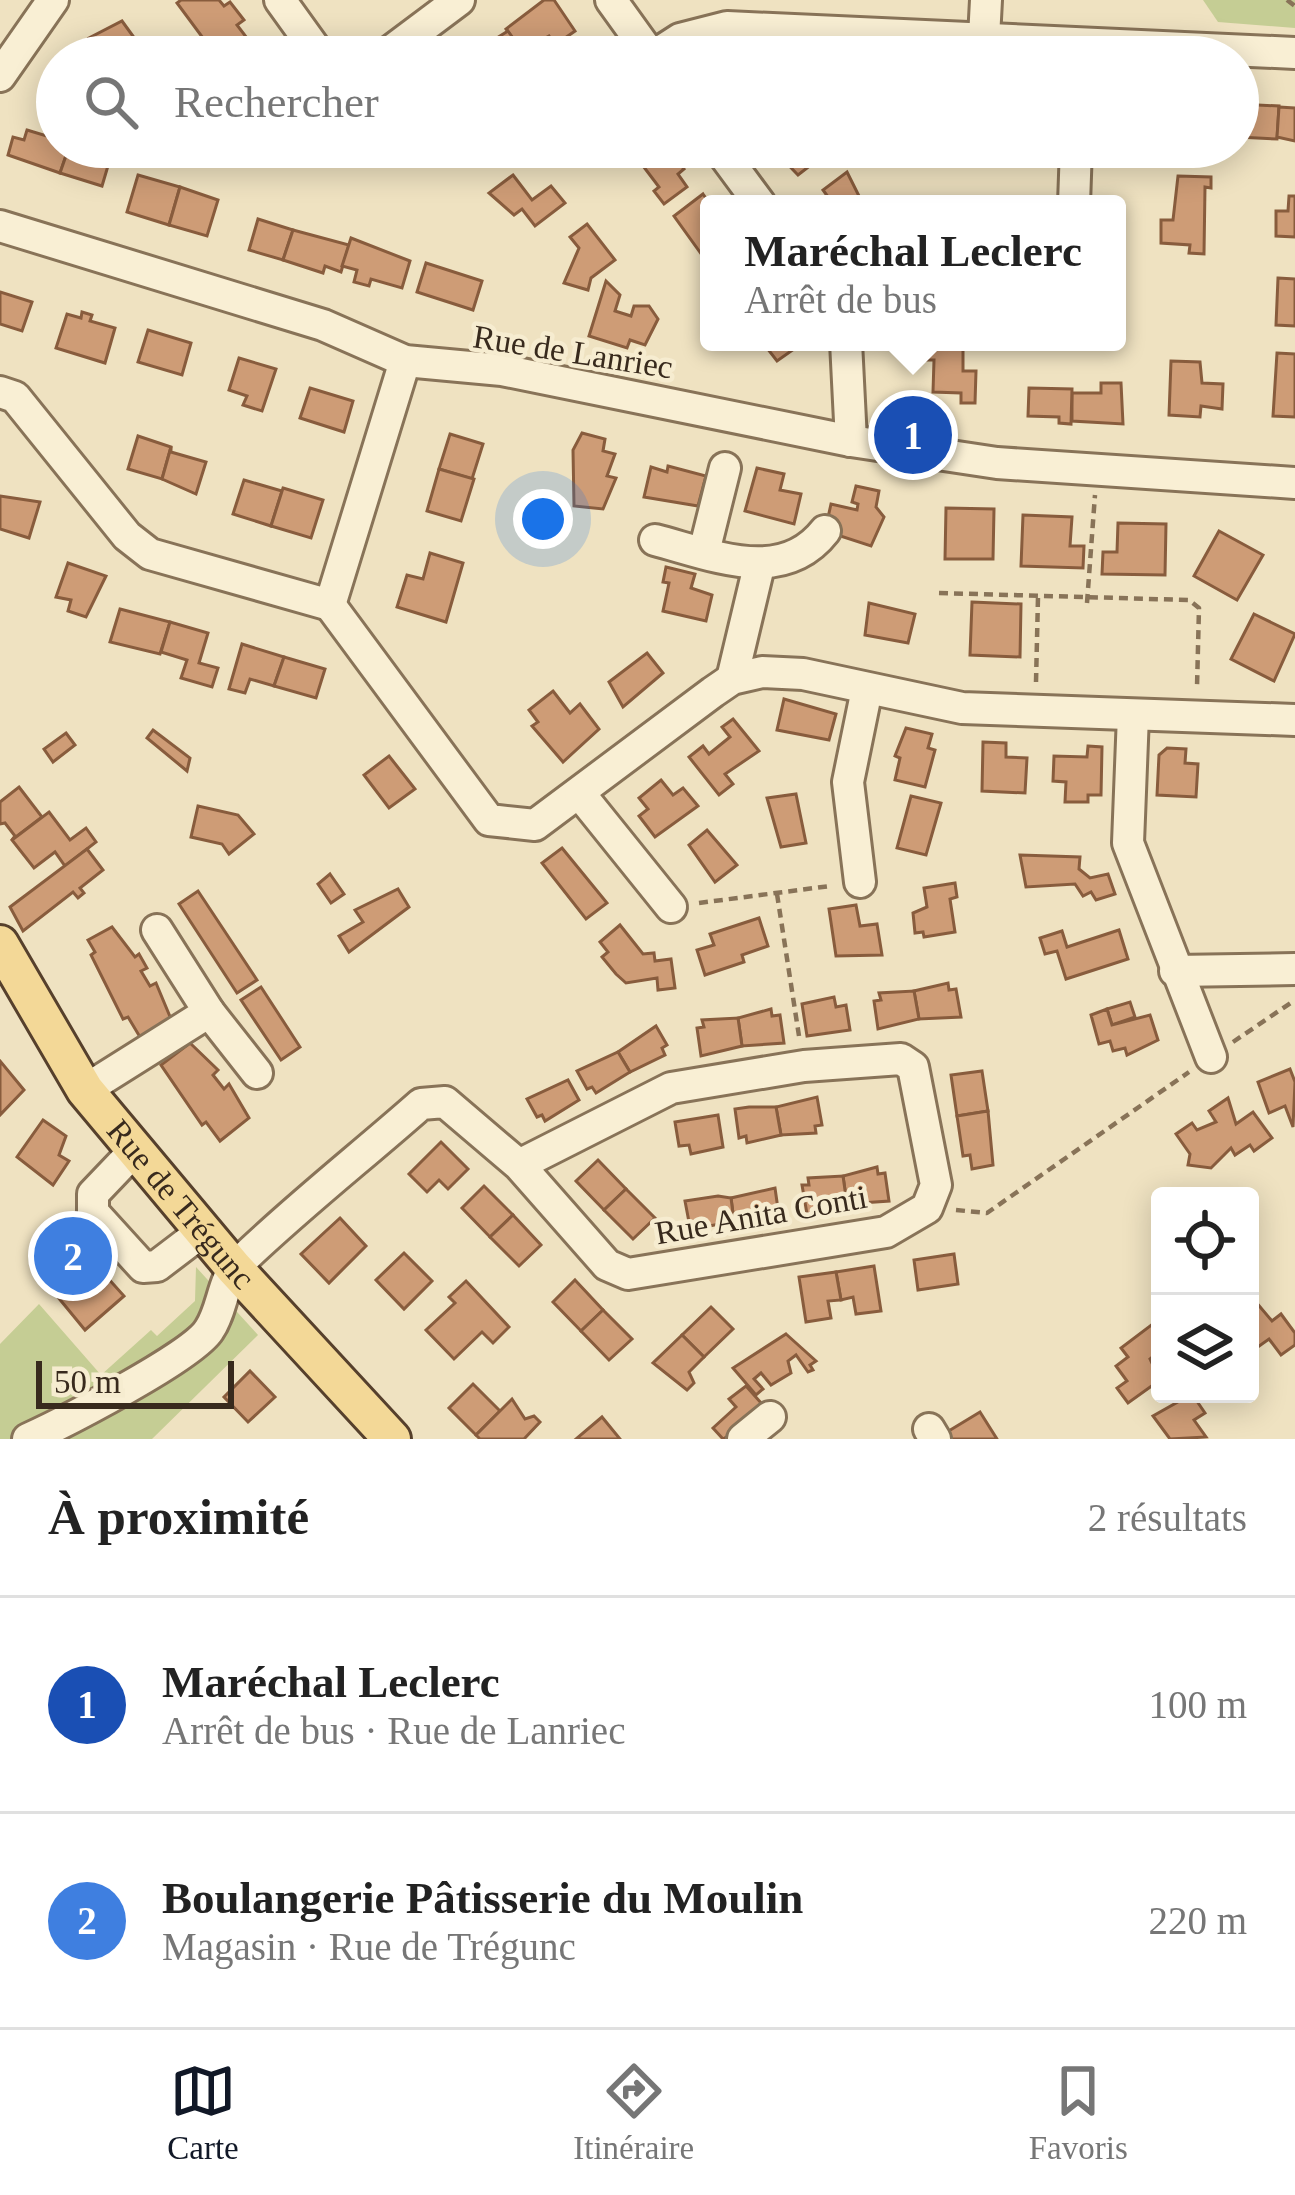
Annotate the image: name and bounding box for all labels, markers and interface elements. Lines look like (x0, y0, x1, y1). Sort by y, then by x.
search box (36, 36, 1259, 168)
icon: search (78, 69, 144, 135)
text: Rechercher (174, 77, 379, 127)
popup (700, 195, 1126, 351)
text: Maréchal Leclerc (744, 226, 1082, 276)
text: Arrêt de bus (744, 278, 937, 321)
street label: Rue de Lanriec (471, 318, 675, 386)
pin: 1 (874, 390, 952, 480)
your location (513, 489, 573, 549)
street label: Rue de Trégunc (100, 1113, 262, 1296)
street label: Rue Anita Conti (652, 1179, 870, 1251)
map controls (1151, 1187, 1259, 1403)
button: locate (1151, 1187, 1259, 1295)
pin: 2 (34, 1211, 112, 1301)
button: layers (1151, 1295, 1259, 1403)
scale bar (36, 1355, 234, 1408)
text: 50 m (54, 1364, 121, 1400)
text: À proximité (48, 1489, 309, 1545)
text: 2 résultats (1088, 1496, 1247, 1539)
text: Maréchal Leclerc (162, 1657, 500, 1707)
text: 1 (77, 1683, 97, 1726)
text: 100 m (1148, 1683, 1247, 1726)
text: Arrêt de bus · Rue de Lanriec (162, 1709, 625, 1752)
text: Boulangerie Pâtisserie du Moulin (162, 1873, 803, 1923)
text: 2 (77, 1899, 97, 1942)
text: 220 m (1148, 1899, 1247, 1942)
text: Magasin · Rue de Trégunc (162, 1925, 576, 1968)
tab: Carte (167, 2058, 239, 2167)
tab: Itinéraire (573, 2058, 694, 2167)
tab: Favoris (1029, 2058, 1128, 2167)

